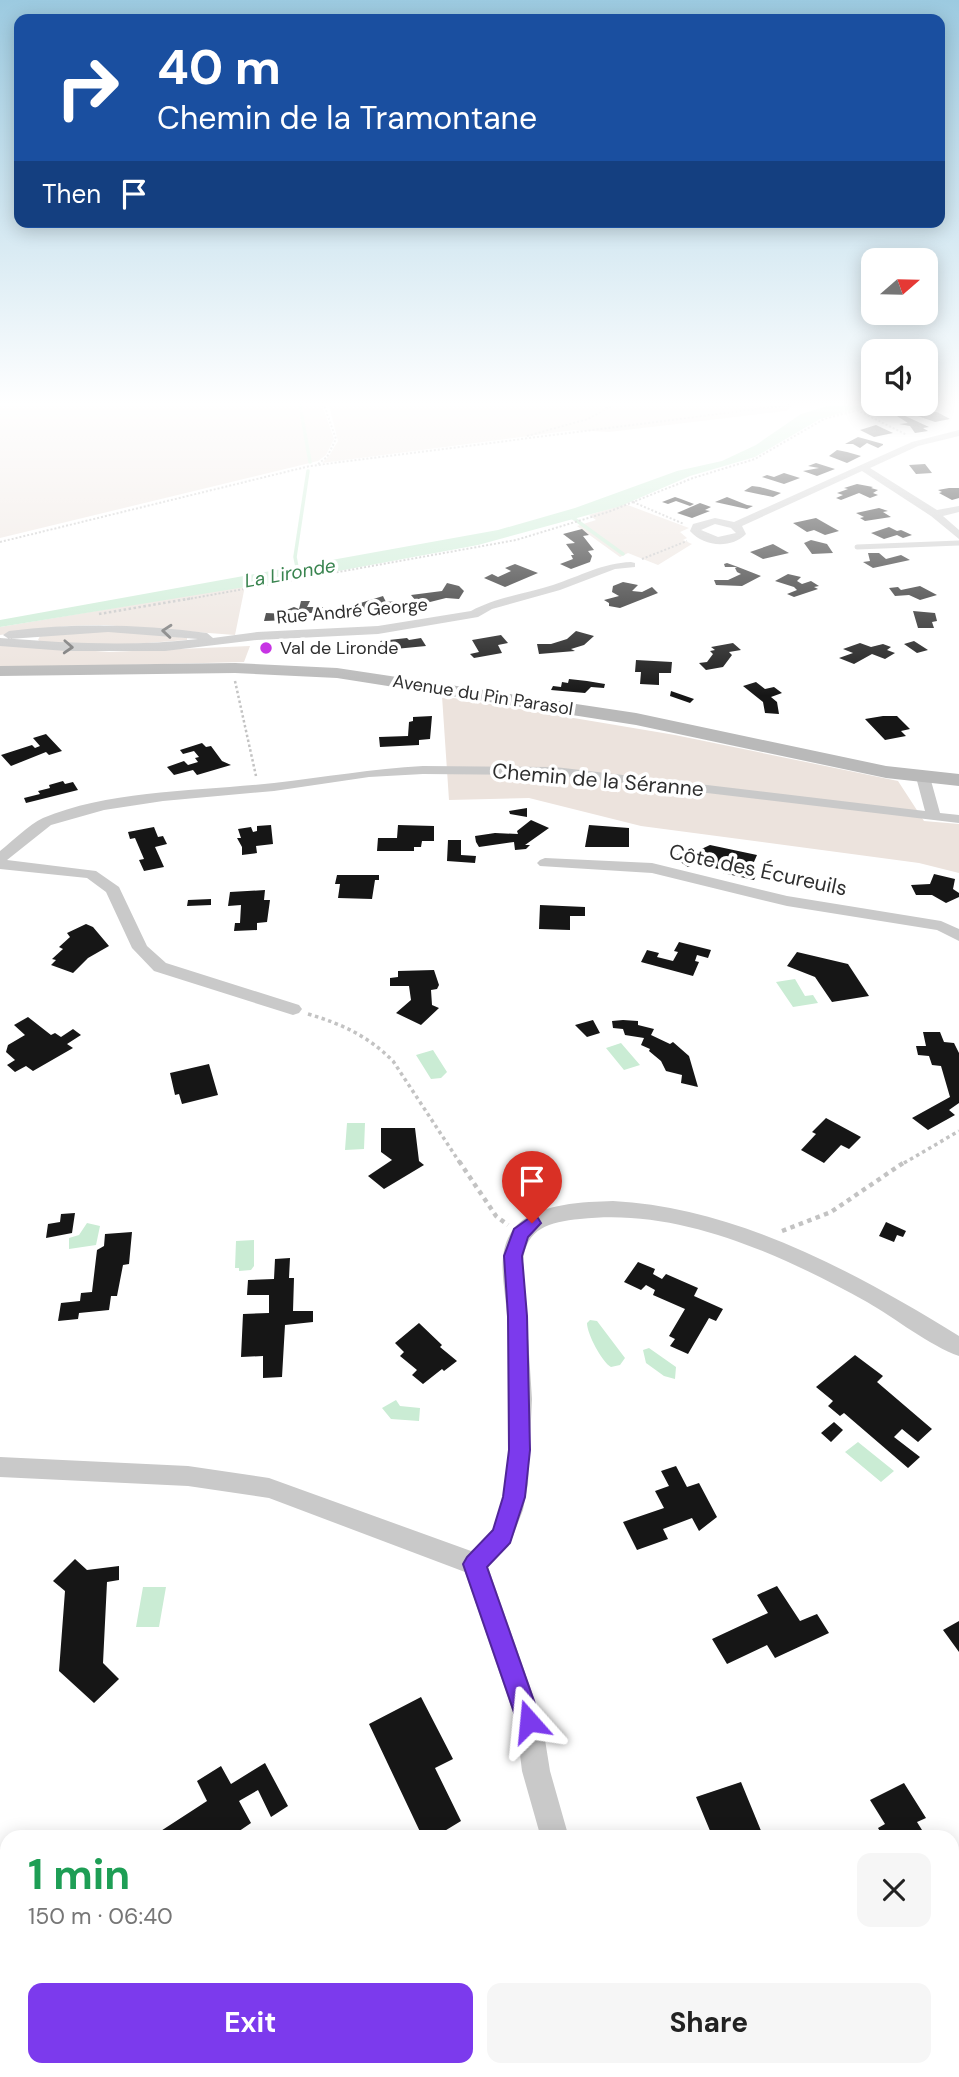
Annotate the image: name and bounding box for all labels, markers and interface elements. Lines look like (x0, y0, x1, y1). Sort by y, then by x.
text: 40 m (157, 35, 281, 99)
icon: right (42, 42, 133, 133)
text: Chemin de la Tramontane (157, 97, 537, 139)
icon: arrive (115, 175, 153, 213)
text: Then (42, 177, 101, 211)
north arrow (861, 248, 938, 326)
map controls (861, 248, 938, 416)
button: sound (861, 339, 938, 416)
water label: La Lironde (243, 553, 338, 593)
street label: Rue André George (275, 592, 429, 630)
one-way arrow (161, 624, 172, 639)
place label: Val de Lironde (280, 636, 399, 660)
one-way arrow (63, 639, 74, 654)
marker: Val de Lironde (258, 640, 274, 656)
street label: Avenue du Pin Parasol (391, 669, 575, 721)
street label: Chemin de la Séranne (491, 757, 705, 803)
street label: Côte des Écureuils (666, 837, 850, 903)
pin (502, 1151, 562, 1223)
icon: arrive (513, 1162, 551, 1200)
position arrow (492, 1684, 566, 1758)
text: 1 min (28, 1847, 130, 1902)
button: close (857, 1853, 931, 1927)
text: 150 m · 06:40 (28, 1901, 173, 1931)
button: Exit (28, 1983, 473, 2063)
button: Share (487, 1983, 931, 2063)

